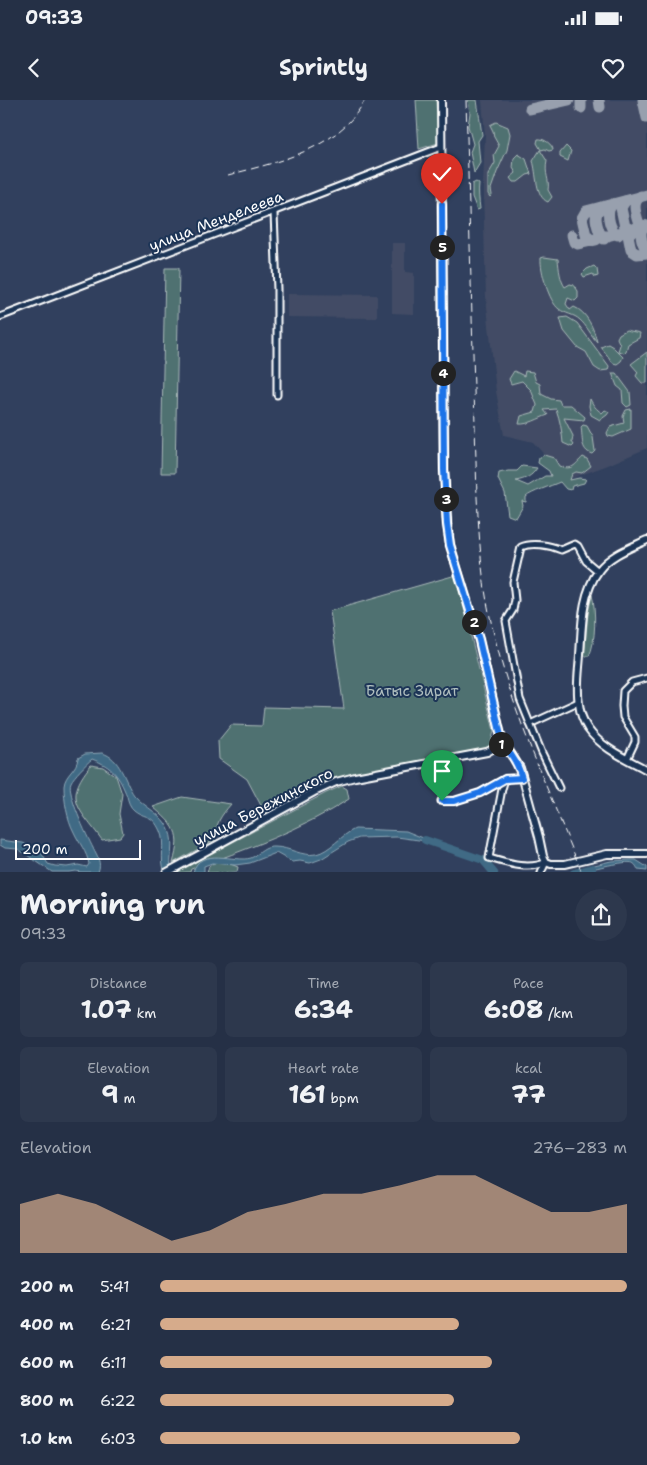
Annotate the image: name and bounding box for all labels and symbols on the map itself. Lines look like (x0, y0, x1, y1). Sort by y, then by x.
pin (421, 153, 463, 204)
street label: улица Менделеева (146, 186, 287, 256)
pin: 5 (430, 234, 454, 260)
pin: 4 (430, 360, 456, 386)
pin: 3 (434, 486, 458, 512)
pin: 2 (462, 610, 486, 634)
park label: Батыс Зират (366, 681, 459, 701)
pin: 1 (488, 732, 514, 756)
pin (421, 750, 463, 801)
street label: улица Бережинского (190, 763, 336, 851)
scale bar (15, 838, 141, 861)

